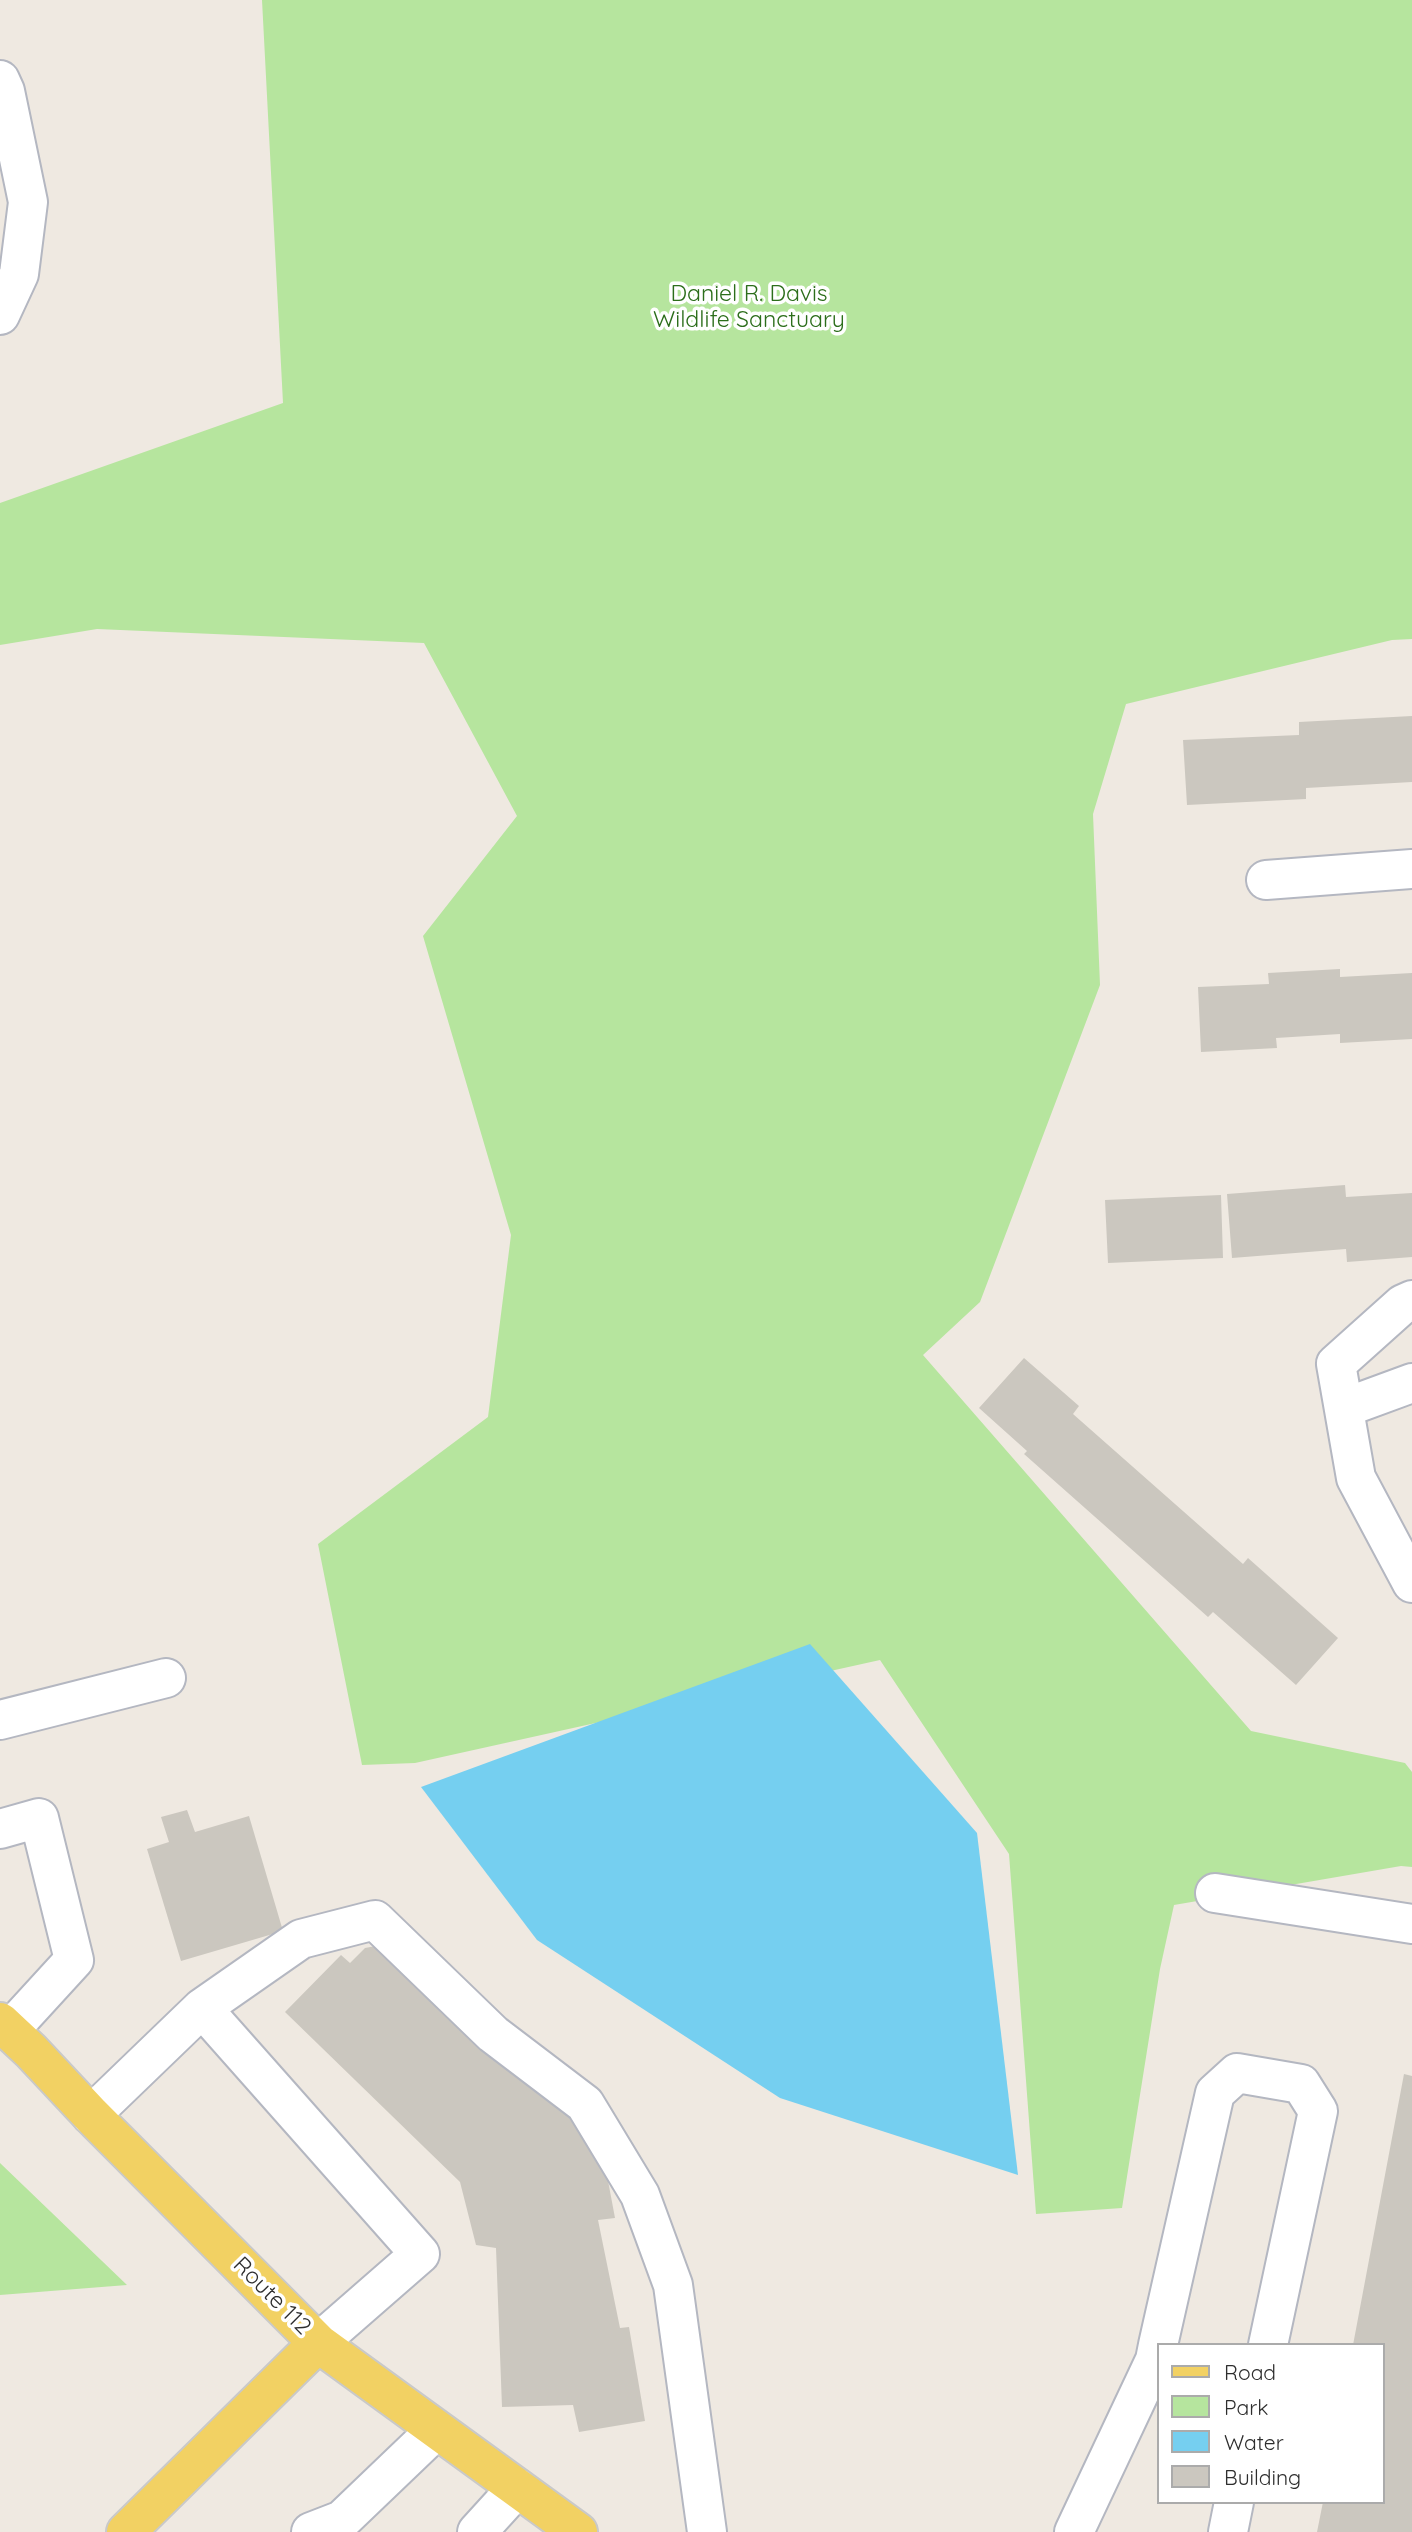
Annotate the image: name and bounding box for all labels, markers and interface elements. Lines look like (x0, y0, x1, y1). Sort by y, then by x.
park label: Daniel R. Davis Wildlife Sanctuary (653, 280, 845, 334)
street label: Route 112 (227, 2251, 317, 2341)
legend (1156, 2343, 1384, 2504)
text: Road (1224, 2359, 1276, 2385)
text: Park (1224, 2394, 1268, 2420)
text: Water (1224, 2429, 1284, 2455)
text: Building (1224, 2464, 1301, 2490)

